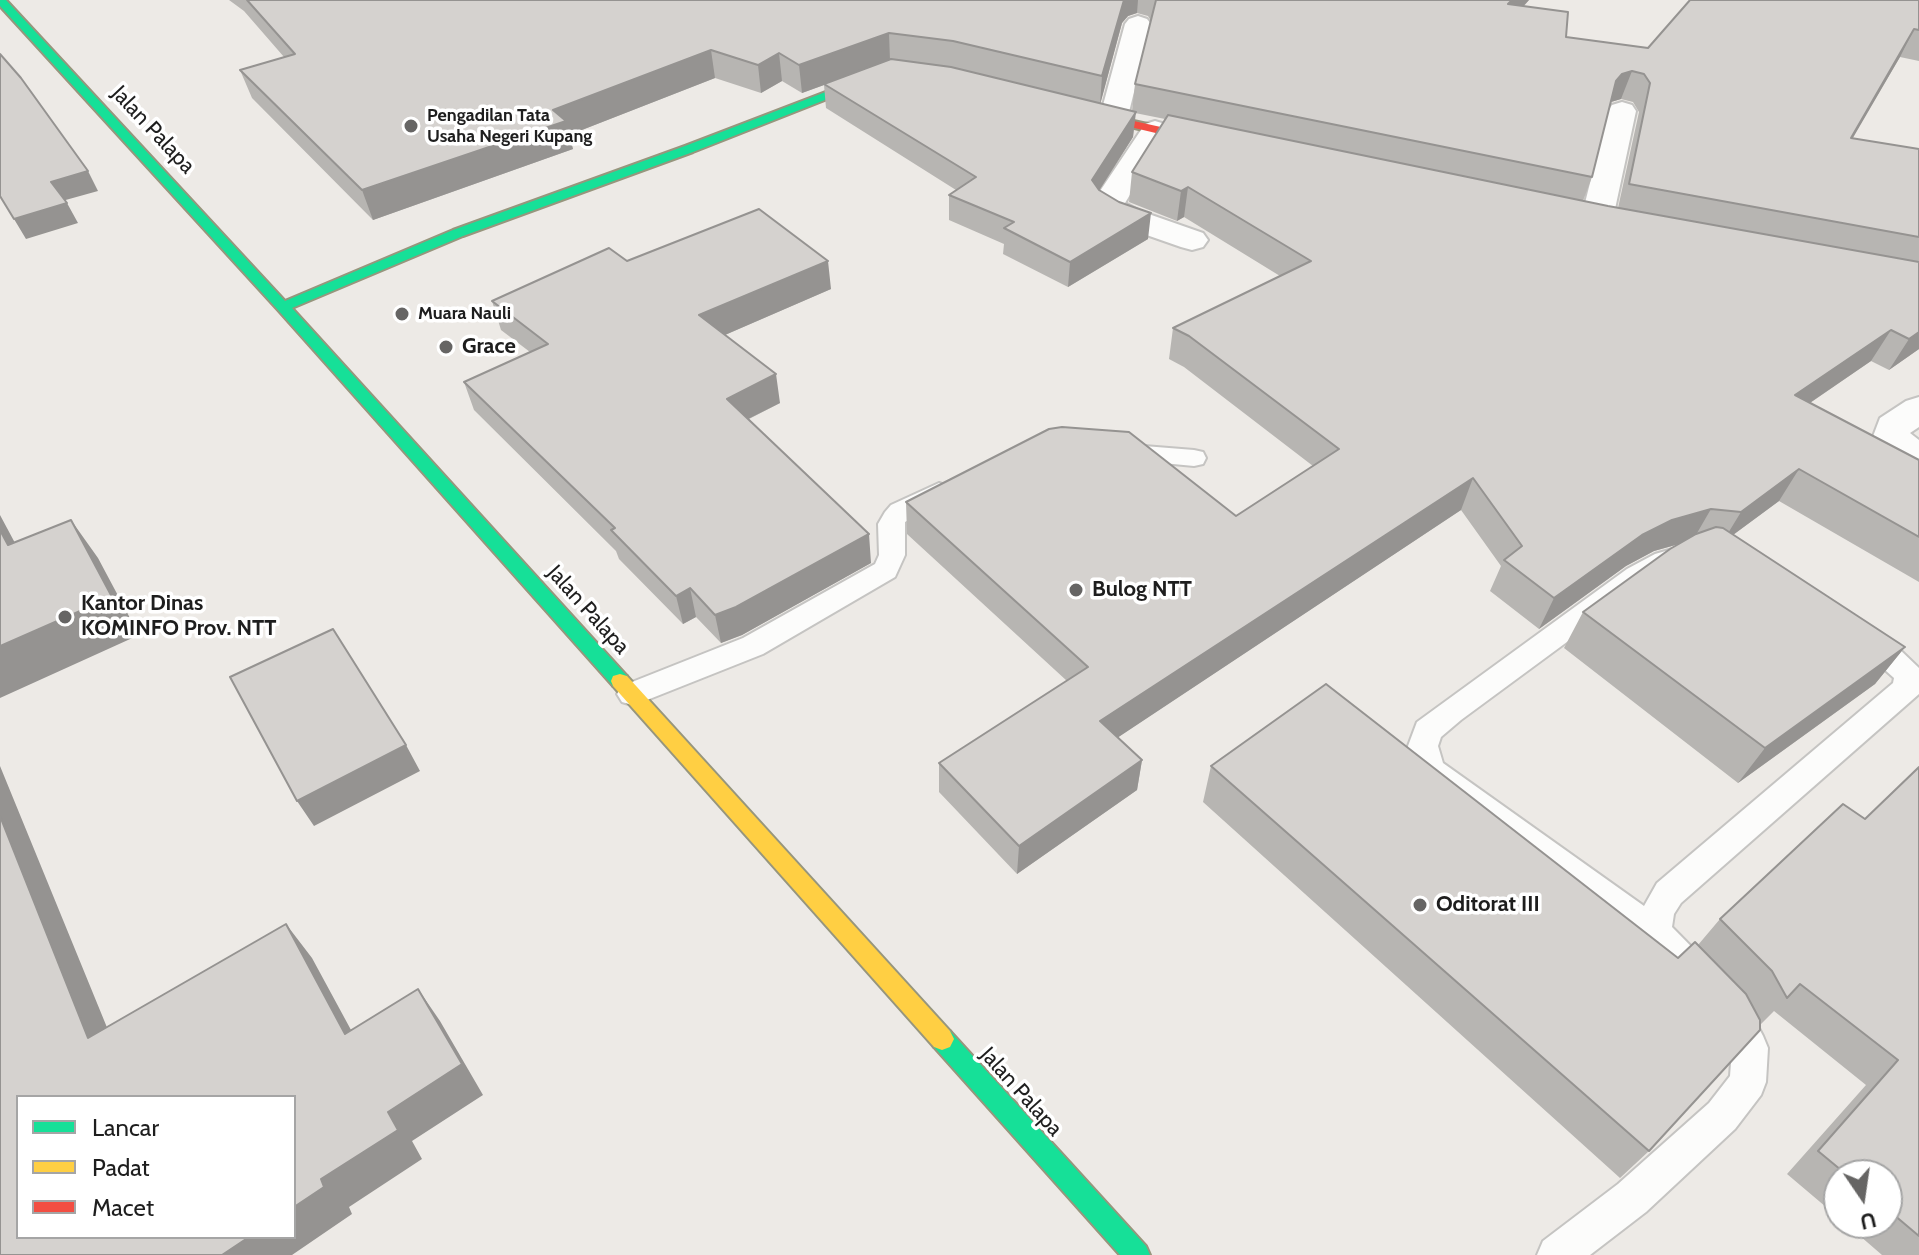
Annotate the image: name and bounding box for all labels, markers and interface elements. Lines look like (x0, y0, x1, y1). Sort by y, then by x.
street label: Jalan Palapa (106, 81, 200, 179)
place label: Pengadilan Tata Usaha Negeri Kupang (427, 105, 592, 148)
marker: Pengadilan Tata Usaha Negeri Kupang (402, 117, 420, 135)
place label: Muara Nauli (418, 303, 511, 325)
marker: Muara Nauli (393, 305, 411, 323)
place label: Grace (462, 334, 516, 360)
marker: Grace (437, 338, 455, 356)
street label: Jalan Palapa (541, 560, 635, 660)
place label: Bulog NTT (1092, 577, 1192, 603)
marker: Bulog NTT (1067, 581, 1085, 599)
place label: Kantor Dinas KOMINFO Prov. NTT (81, 591, 276, 642)
marker: Kantor Dinas KOMINFO Prov. NTT (56, 608, 74, 626)
place label: Oditorat III (1436, 892, 1540, 918)
marker: Oditorat III (1411, 896, 1429, 914)
street label: Jalan Palapa (974, 1042, 1068, 1142)
legend (16, 1095, 296, 1239)
text: Lancar (92, 1113, 159, 1142)
text: Padat (92, 1153, 150, 1182)
north arrow (1823, 1159, 1903, 1239)
text: Macet (92, 1193, 154, 1222)
text: U (1857, 1206, 1879, 1236)

